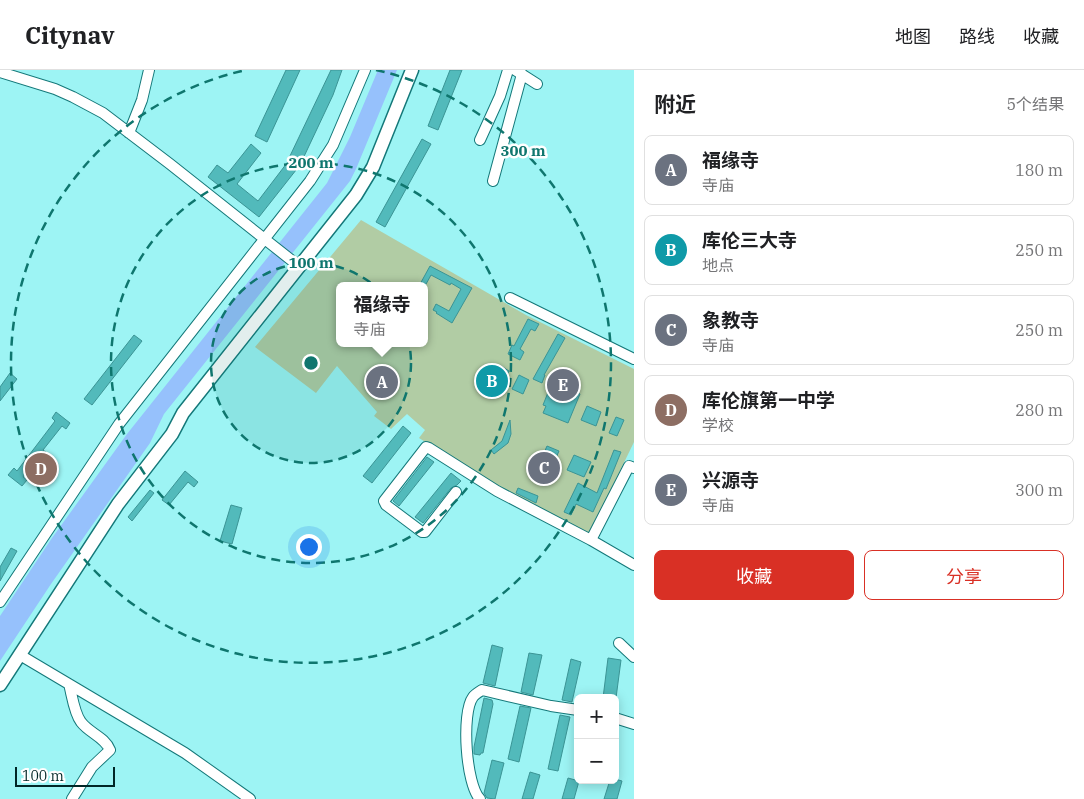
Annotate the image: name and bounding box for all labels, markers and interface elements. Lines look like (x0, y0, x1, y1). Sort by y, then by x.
text: Citynav (25, 19, 114, 51)
text: 地图 (895, 25, 931, 48)
text: 路线 (959, 25, 995, 48)
text: 收藏 (1023, 25, 1059, 48)
text: 附近 (654, 90, 696, 118)
text: 5个结果 (1006, 94, 1064, 114)
text: 300 m (500, 141, 546, 160)
text: 福缘寺 (702, 148, 759, 172)
text: 200 m (288, 153, 334, 172)
text: A (665, 160, 677, 180)
text: 180 m (1015, 160, 1063, 180)
text: 寺庙 (702, 175, 734, 195)
text: 库伦三大寺 (702, 228, 797, 252)
text: B (665, 240, 677, 260)
text: 250 m (1015, 240, 1063, 260)
text: 100 m (288, 253, 334, 272)
text: 地点 (702, 255, 734, 275)
popup (336, 282, 428, 347)
text: 福缘寺 (353, 292, 411, 316)
text: 象教寺 (702, 308, 759, 332)
text: 寺庙 (353, 319, 386, 339)
text: C (666, 320, 676, 340)
text: 250 m (1015, 320, 1063, 340)
text: 寺庙 (702, 335, 734, 355)
centre of rings (302, 354, 320, 372)
pin: B (476, 362, 508, 400)
pin: A (366, 363, 398, 401)
pin: E (547, 366, 579, 404)
text: 库伦旗第一中学 (702, 388, 835, 412)
text: D (665, 400, 677, 420)
text: 280 m (1015, 400, 1063, 420)
text: 学校 (702, 415, 734, 435)
pin: C (528, 449, 560, 487)
pin: D (25, 450, 57, 488)
text: 兴源寺 (702, 468, 759, 492)
text: E (666, 480, 676, 500)
text: 300 m (1015, 480, 1063, 500)
text: 寺庙 (702, 495, 734, 515)
your location (296, 534, 322, 560)
button: 收藏 (654, 550, 854, 600)
button: 分享 (864, 550, 1064, 600)
map controls (574, 694, 619, 784)
button: + (574, 694, 619, 739)
button: − (574, 739, 619, 784)
scale bar (15, 764, 115, 787)
text: 100 m (22, 767, 64, 785)

